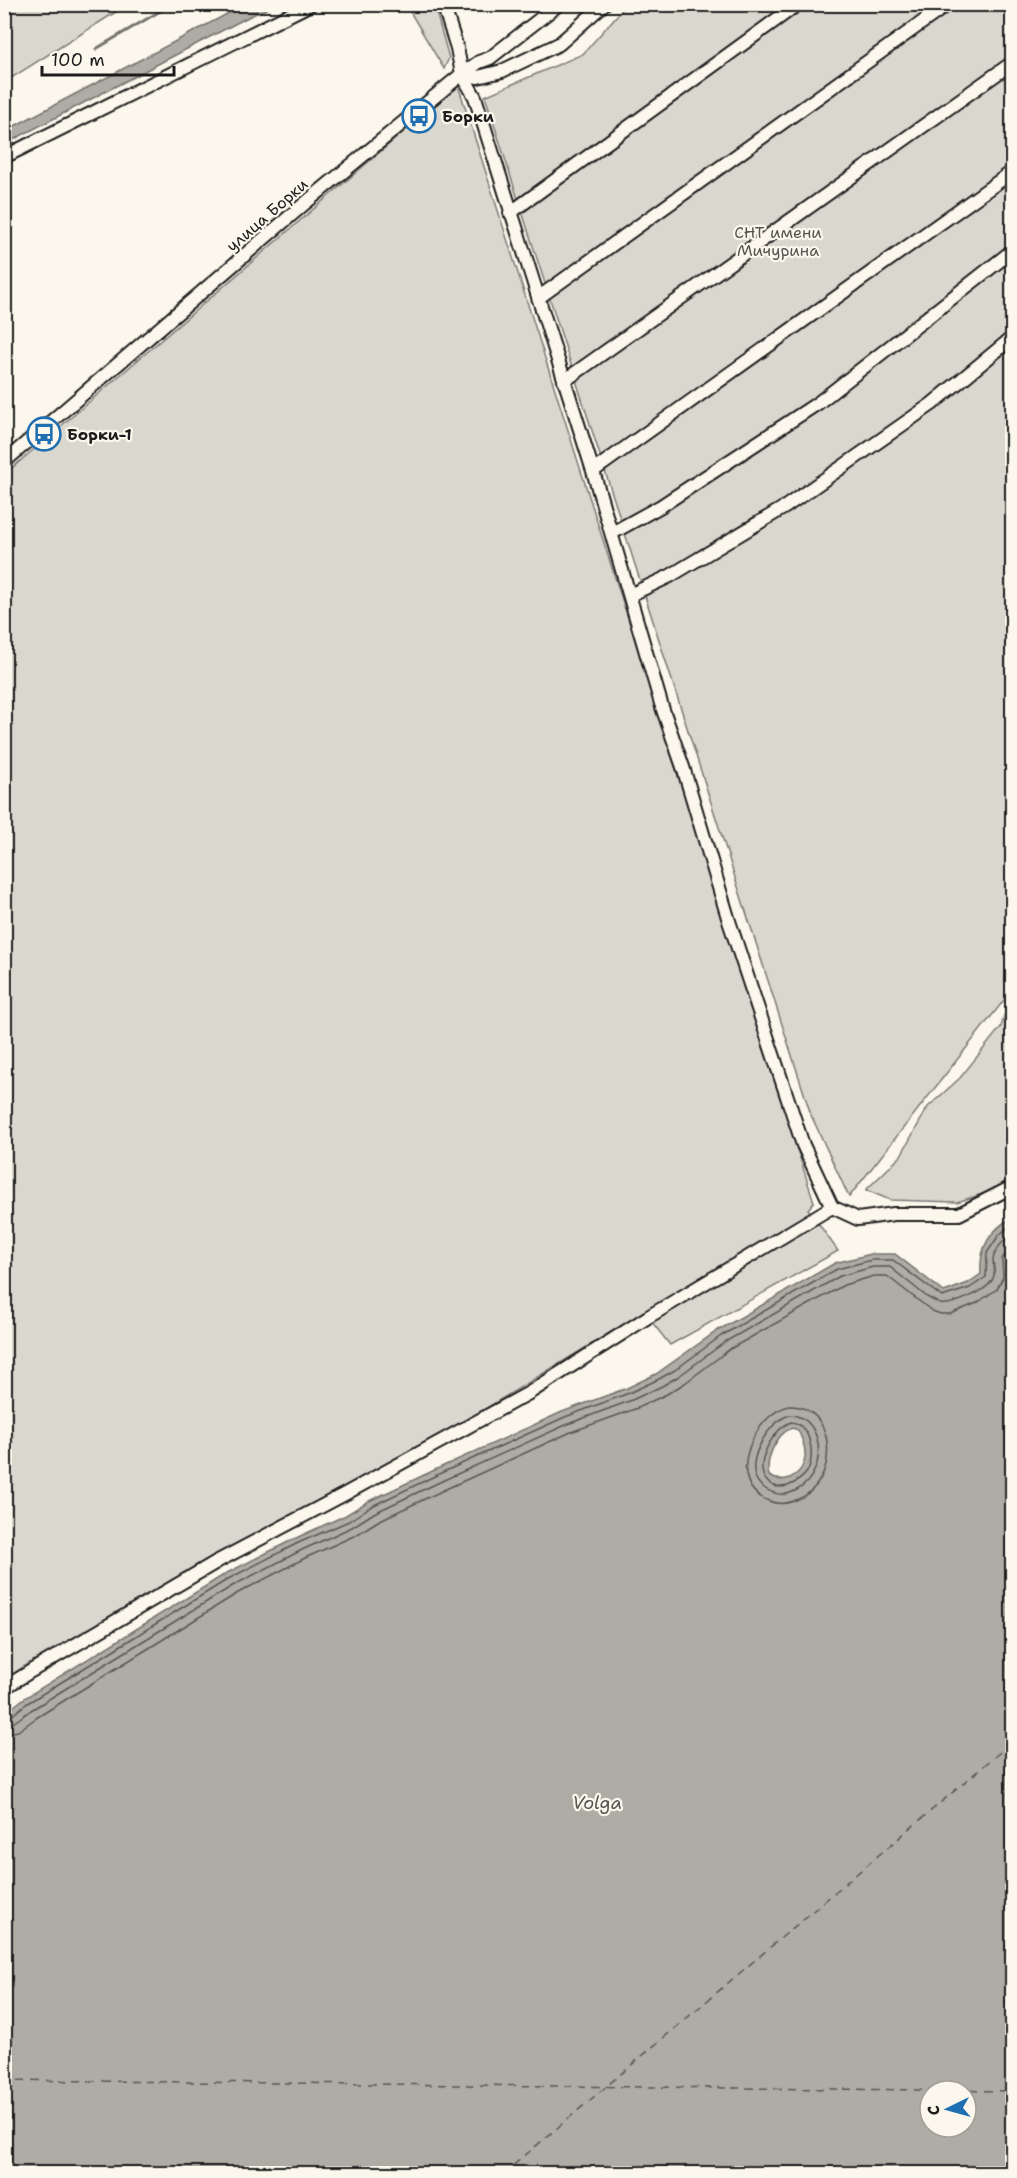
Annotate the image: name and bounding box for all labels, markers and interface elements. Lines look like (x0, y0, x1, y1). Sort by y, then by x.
scale bar (42, 39, 174, 77)
text: 100 m (51, 48, 105, 72)
bus stop icon: Борки (401, 98, 437, 134)
place label: Борки (442, 106, 494, 127)
street label: улица Борки (222, 174, 312, 256)
park label: СНТ имени Мичурина (734, 222, 822, 261)
bus stop icon: Борки-1 (26, 416, 62, 452)
place label: Борки-1 (67, 424, 132, 445)
water label: Volga (572, 1791, 622, 1815)
north arrow (918, 2079, 978, 2139)
text: С (923, 2104, 944, 2116)

